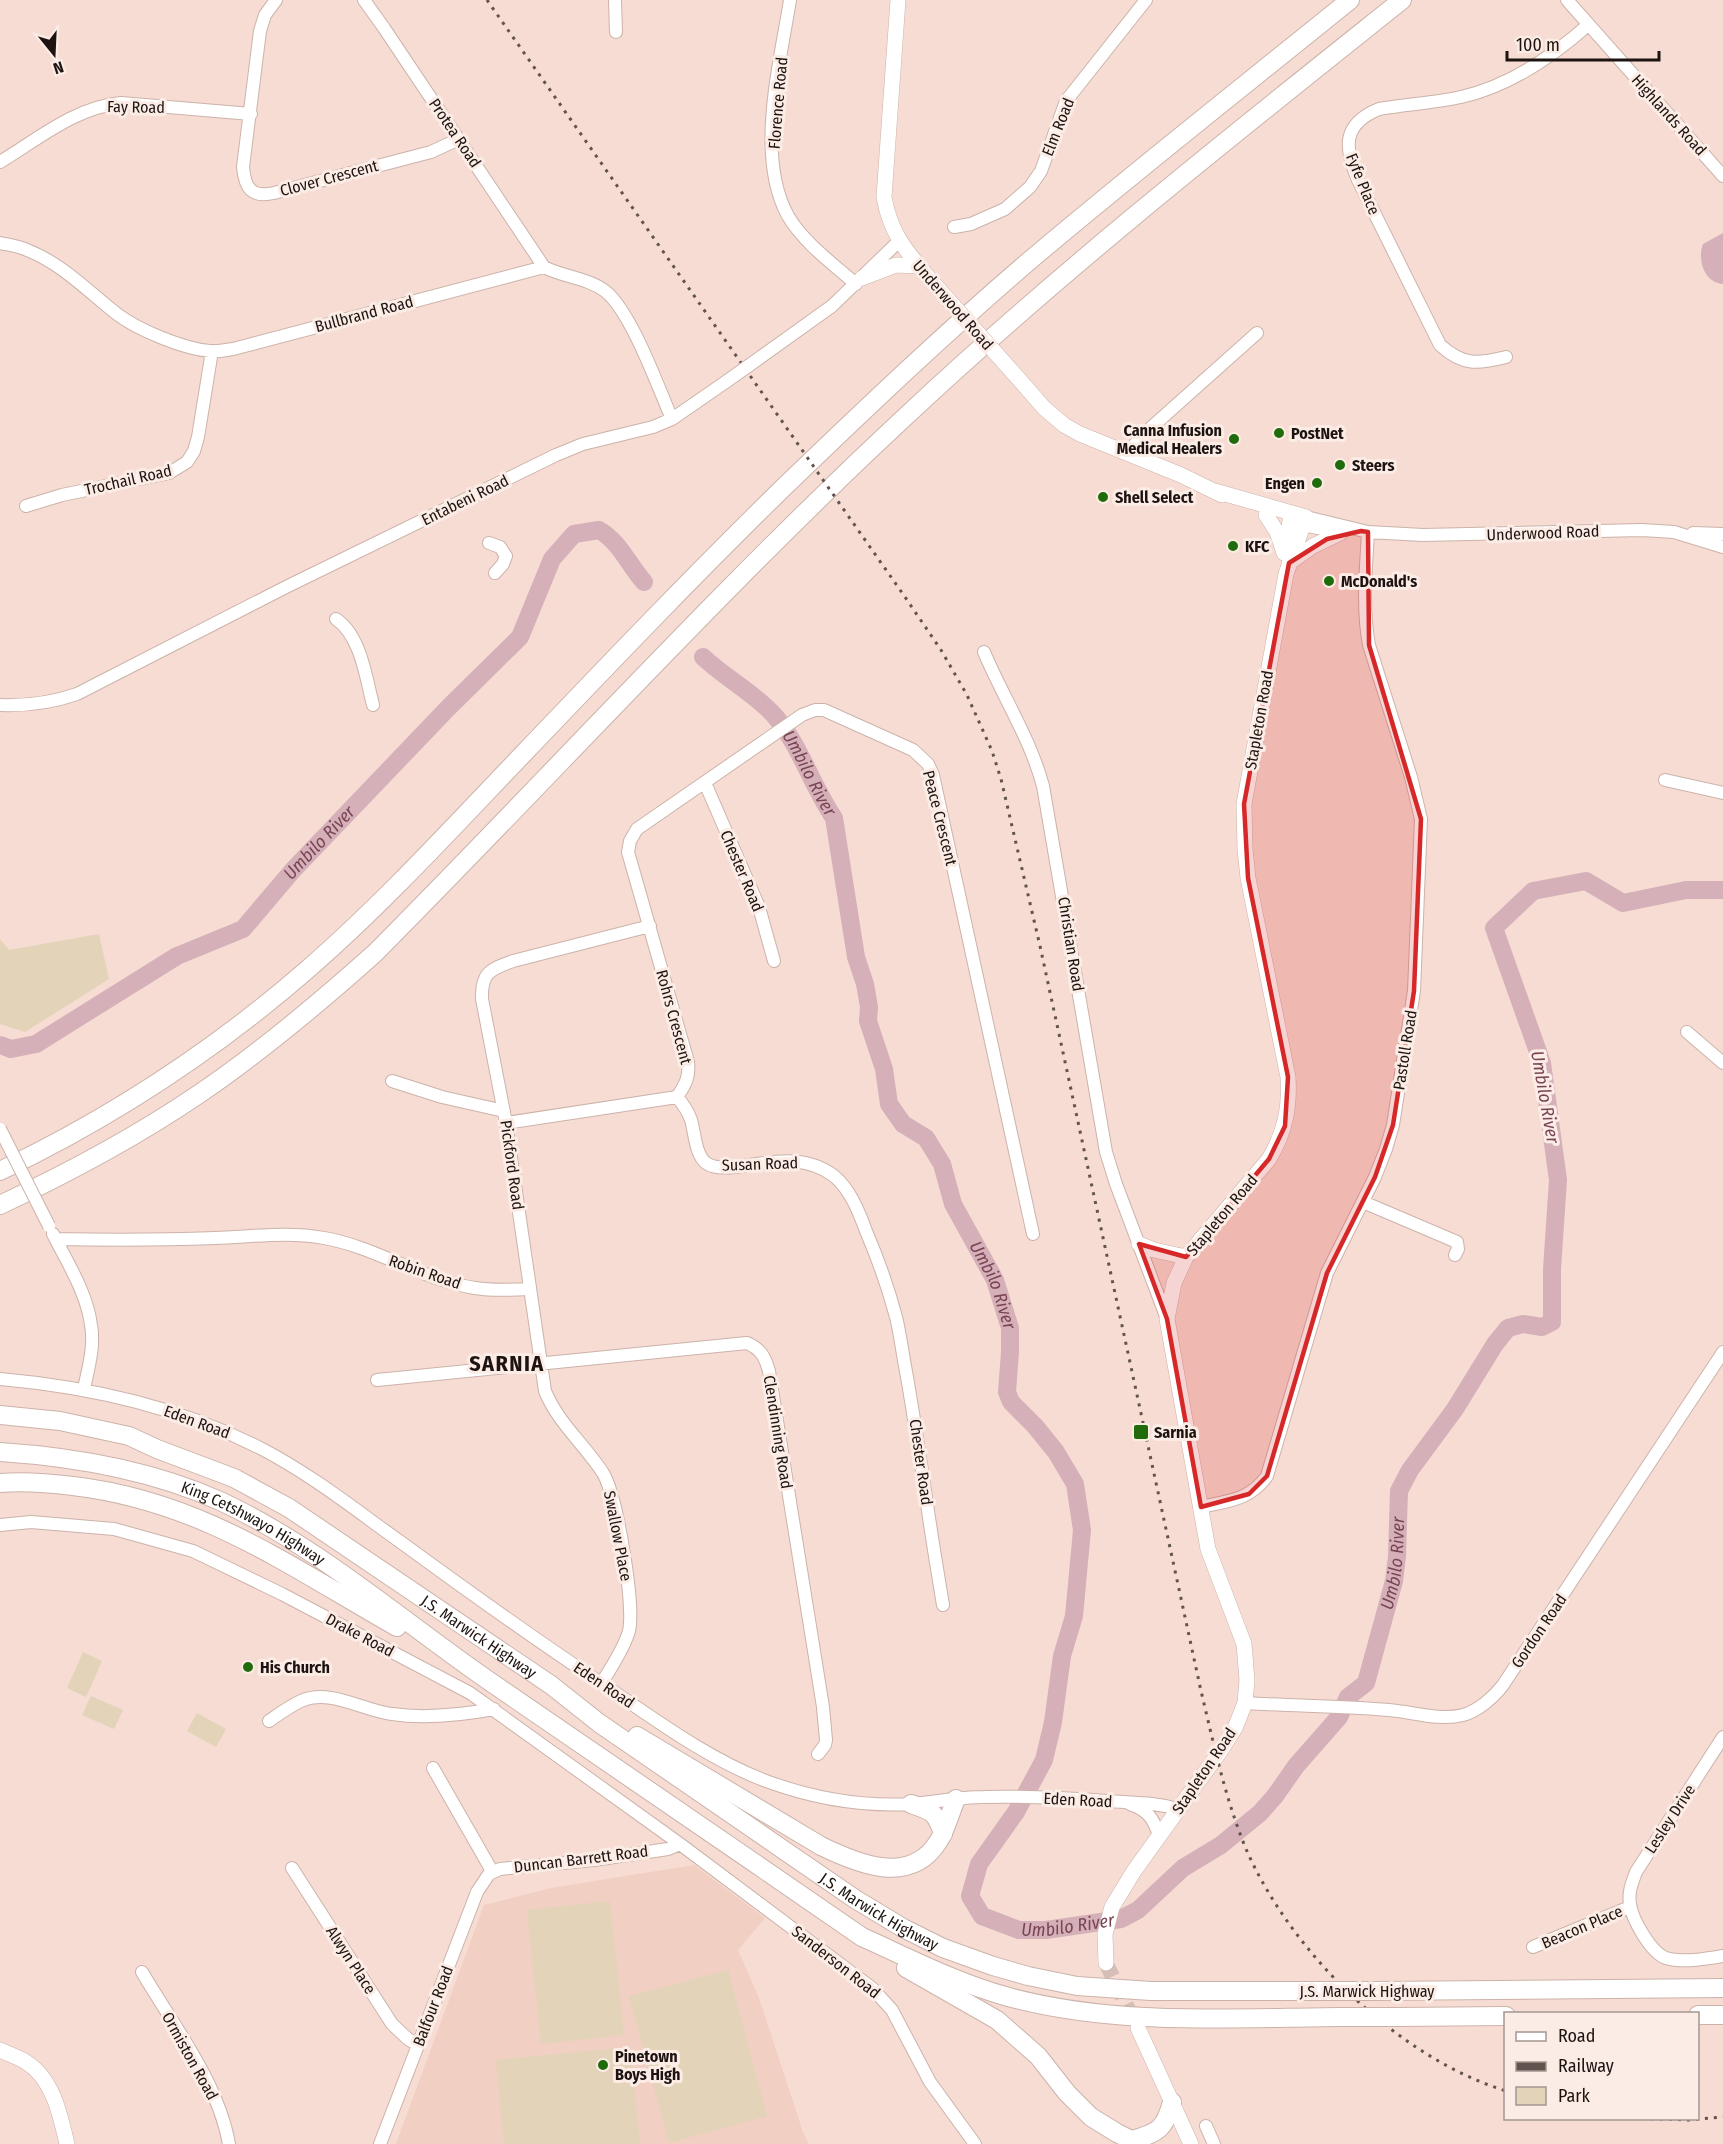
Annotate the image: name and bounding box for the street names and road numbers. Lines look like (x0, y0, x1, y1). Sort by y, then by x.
street label: Florence Road (765, 56, 791, 150)
street label: Highlands Road (1628, 71, 1710, 159)
street label: Protea Road (425, 95, 485, 171)
street label: Elm Road (1038, 95, 1078, 159)
street label: Fay Road (107, 97, 165, 117)
street label: Fyfe Place (1342, 150, 1384, 218)
street label: Clover Crescent (278, 156, 381, 200)
street label: Underwood Road (909, 256, 997, 354)
street label: Bullbrand Road (313, 292, 415, 336)
street label: Trochail Road (83, 461, 173, 499)
street label: Entabeni Road (418, 471, 512, 529)
street label: Underwood Road (1486, 522, 1600, 544)
street label: Stapleton Road (1241, 669, 1277, 771)
street label: Peace Crescent (919, 768, 961, 868)
street label: Chester Road (716, 827, 768, 915)
street label: Christian Road (1054, 895, 1088, 993)
street label: Rohrs Crescent (652, 968, 696, 1067)
street label: Pastoll Road (1389, 1009, 1421, 1091)
street label: Pickford Road (496, 1119, 528, 1211)
street label: Susan Road (722, 1153, 798, 1175)
street label: Stapleton Road (1183, 1171, 1261, 1259)
street label: Robin Road (387, 1251, 463, 1293)
street label: Clendinning Road (760, 1374, 796, 1490)
street label: Eden Road (161, 1401, 233, 1443)
street label: Chester Road (906, 1418, 936, 1506)
street label: King Cetshwayo Highway (179, 1477, 329, 1569)
street label: Swallow Place (600, 1489, 636, 1583)
street label: Gordon Road (1507, 1590, 1571, 1672)
street label: J.S. Marwick Highway (418, 1591, 541, 1683)
street label: Drake Road (323, 1609, 397, 1661)
street label: Eden Road (570, 1658, 638, 1712)
street label: Stapleton Road (1168, 1724, 1240, 1818)
street label: Lesley Drive (1641, 1781, 1699, 1857)
street label: Eden Road (1043, 1789, 1113, 1811)
street label: Duncan Barrett Road (513, 1841, 649, 1877)
street label: J.S. Marwick Highway (816, 1868, 943, 1954)
street label: Beacon Place (1539, 1901, 1625, 1953)
street label: Alwyn Place (322, 1922, 380, 1998)
street label: Sanderson Road (788, 1922, 884, 2002)
street label: Balfour Road (409, 1963, 457, 2049)
street label: J.S. Marwick Highway (1300, 1982, 1435, 2001)
street label: Ormiston Road (158, 2009, 222, 2103)

